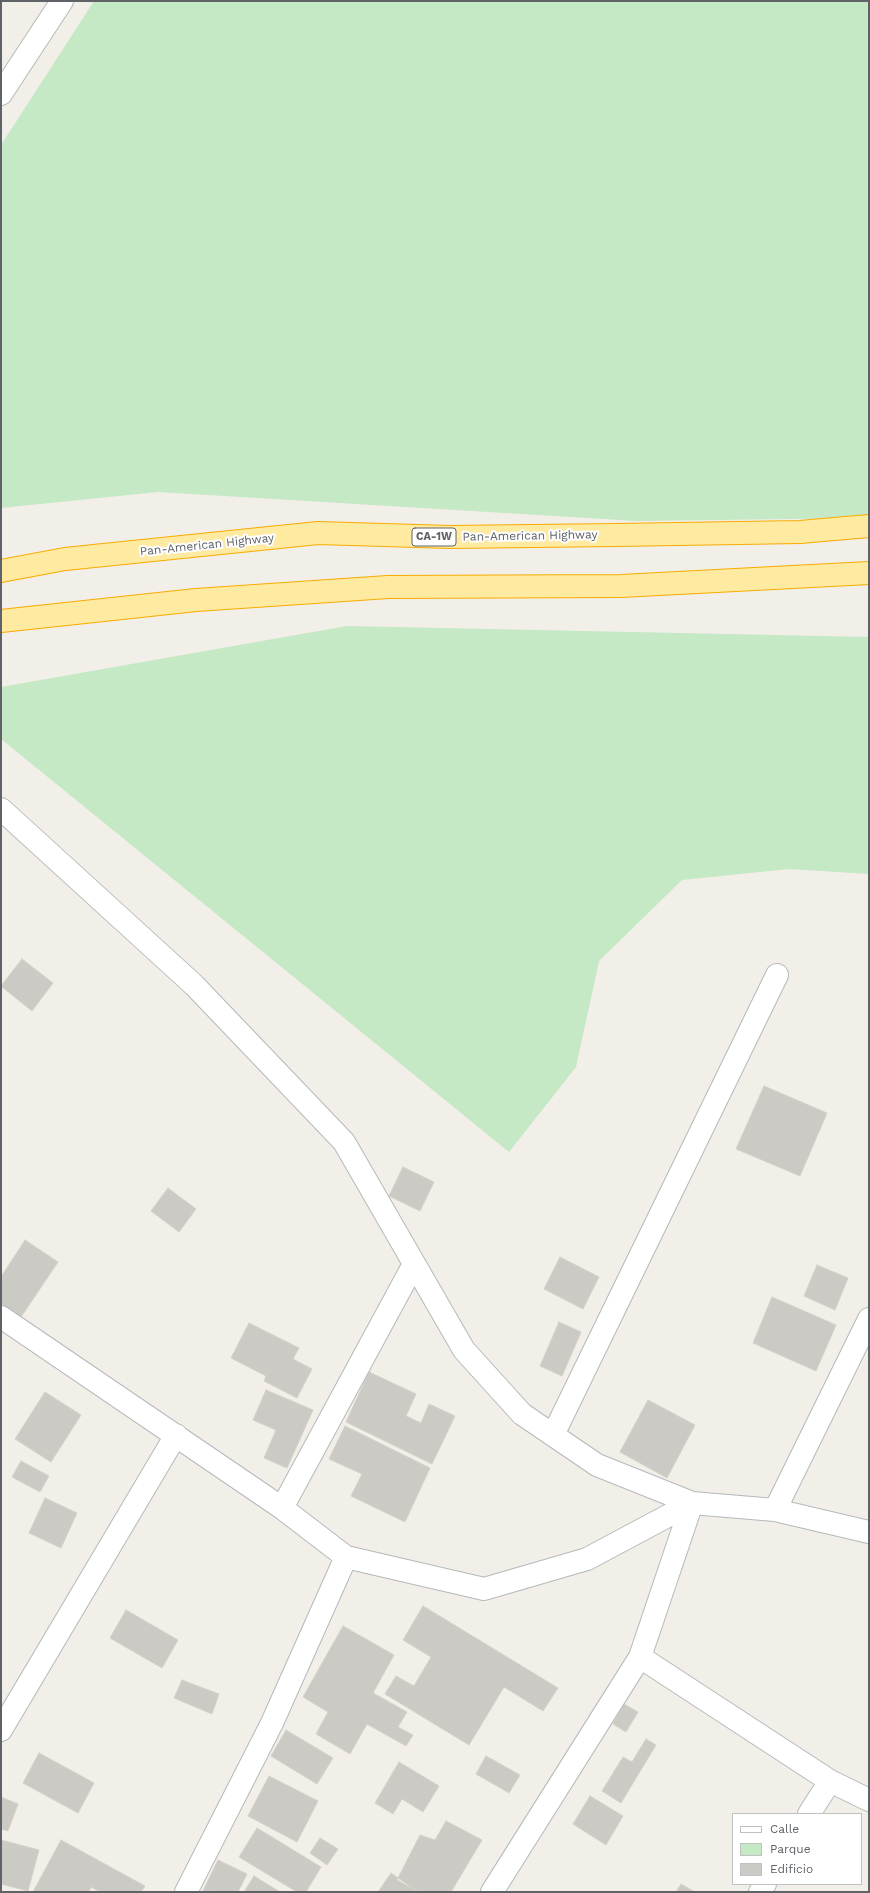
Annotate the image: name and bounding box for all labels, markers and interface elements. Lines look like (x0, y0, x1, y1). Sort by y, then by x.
road number: CA-1W (412, 528, 456, 546)
street label: Pan-American Highway (462, 528, 598, 544)
street label: Pan-American Highway (139, 531, 275, 559)
legend (732, 1813, 862, 1885)
text: Calle (770, 1822, 799, 1836)
text: Parque (770, 1842, 811, 1856)
text: Edificio (770, 1862, 813, 1876)

